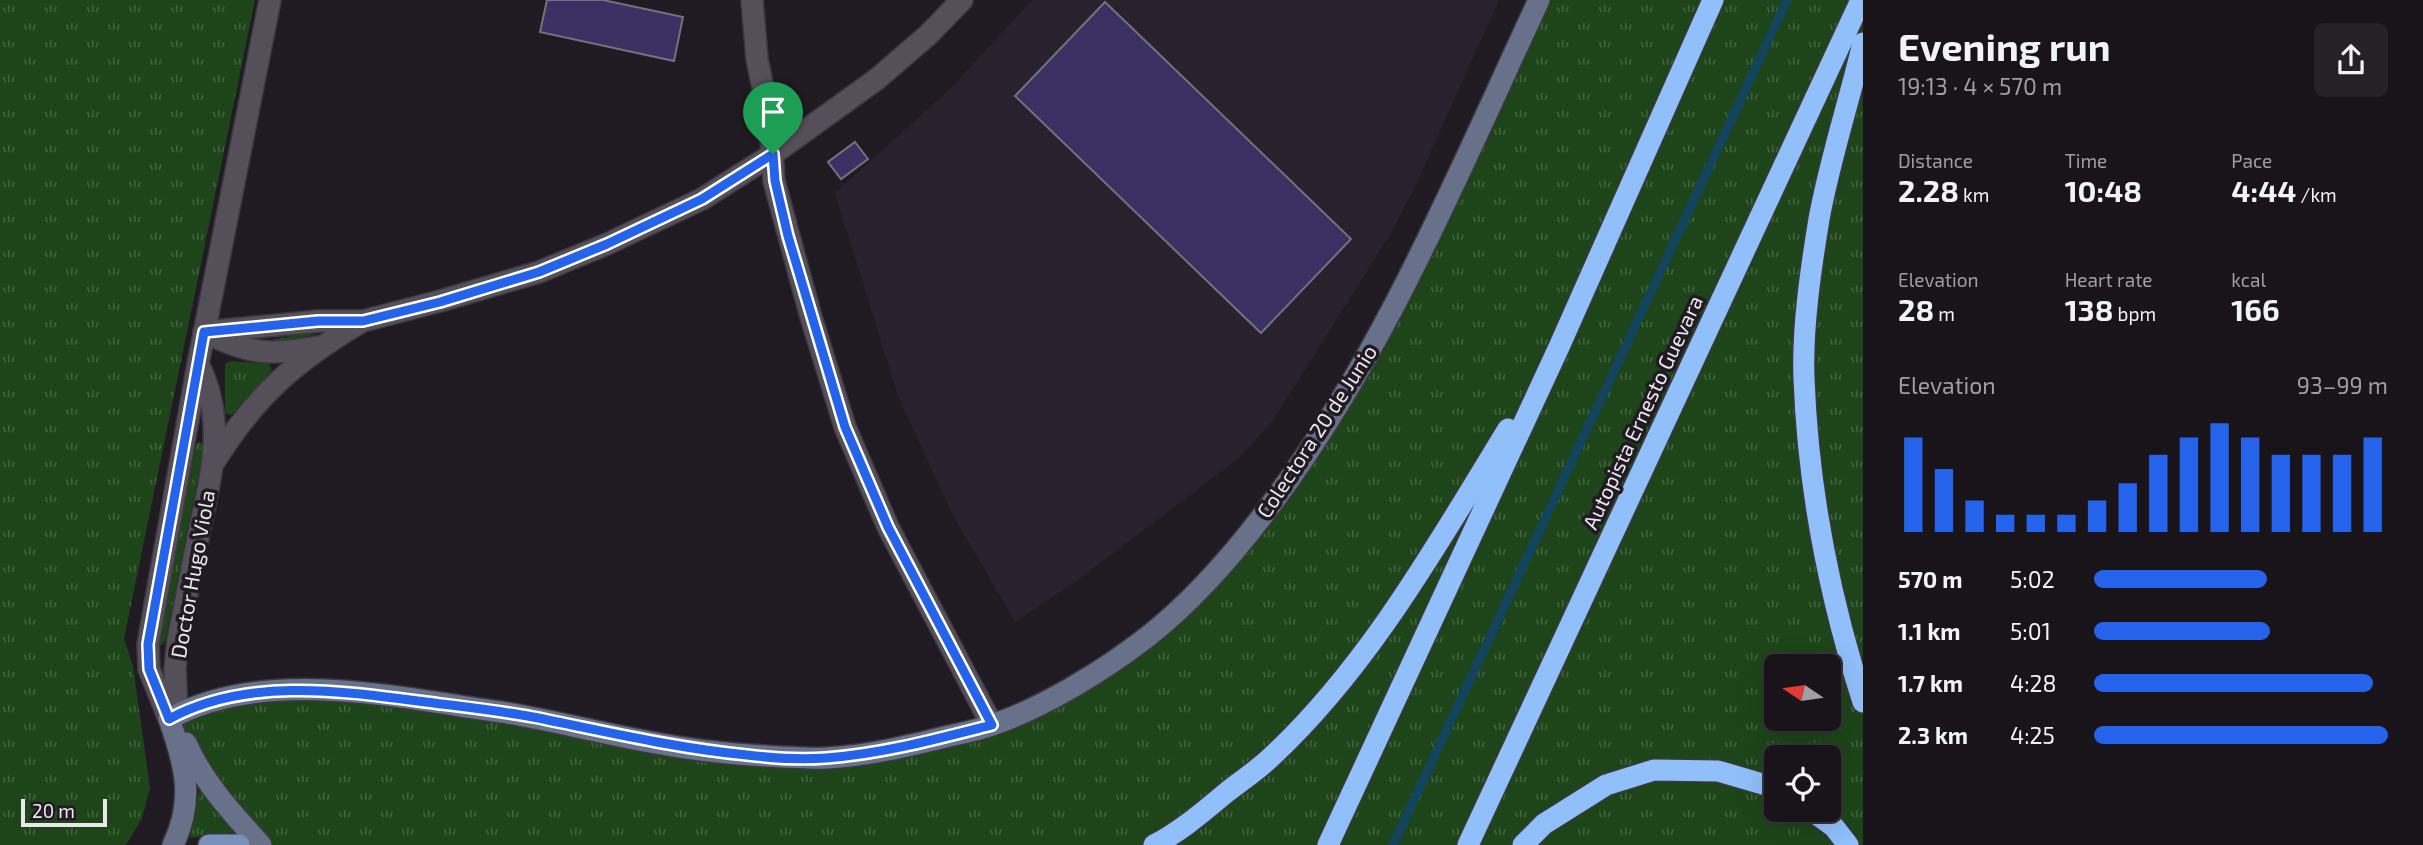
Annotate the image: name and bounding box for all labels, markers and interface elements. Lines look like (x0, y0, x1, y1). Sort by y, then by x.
text: Evening run (1898, 23, 2111, 69)
button: share (2314, 23, 2388, 97)
text: 19:13 · 4 × 570 m (1898, 72, 2062, 100)
pin (743, 82, 803, 154)
icon: arrive (754, 93, 792, 131)
text: Distance (1898, 149, 1973, 172)
text: Time (2065, 149, 2107, 172)
text: Pace (2231, 149, 2272, 172)
text: 2.28 (1898, 172, 1959, 208)
text: 10:48 (2065, 172, 2142, 208)
text: 4:44 (2231, 172, 2296, 208)
text: km (1959, 183, 1989, 206)
text: /km (2296, 183, 2337, 206)
text: Elevation (1898, 268, 1979, 291)
text: Heart rate (2065, 268, 2153, 291)
text: kcal (2231, 268, 2266, 291)
street label: Autopista Ernesto Guevara (1577, 291, 1707, 533)
text: 28 (1898, 291, 1934, 327)
text: 138 (2065, 291, 2113, 327)
text: 166 (2231, 291, 2280, 327)
text: m (1934, 302, 1955, 325)
text: bpm (2113, 302, 2156, 325)
street label: Colectora 20 de Junio (1251, 340, 1381, 522)
text: Elevation (1898, 371, 1996, 399)
text: 93–99 m (2297, 371, 2388, 399)
street label: Doctor Hugo Viola (165, 488, 219, 660)
text: 570 m (1898, 565, 1963, 593)
text: 5:02 (2010, 565, 2055, 593)
text: 1.1 km (1898, 617, 1961, 645)
text: 5:01 (2010, 617, 2051, 645)
north arrow (1764, 654, 1841, 732)
map controls (1764, 654, 1841, 822)
text: 1.7 km (1898, 669, 1963, 697)
text: 4:28 (2010, 669, 2056, 697)
text: 2.3 km (1898, 721, 1968, 749)
text: 4:25 (2010, 721, 2055, 749)
button: locate (1764, 745, 1841, 822)
scale bar (21, 796, 107, 828)
text: 20 m (32, 799, 75, 822)

